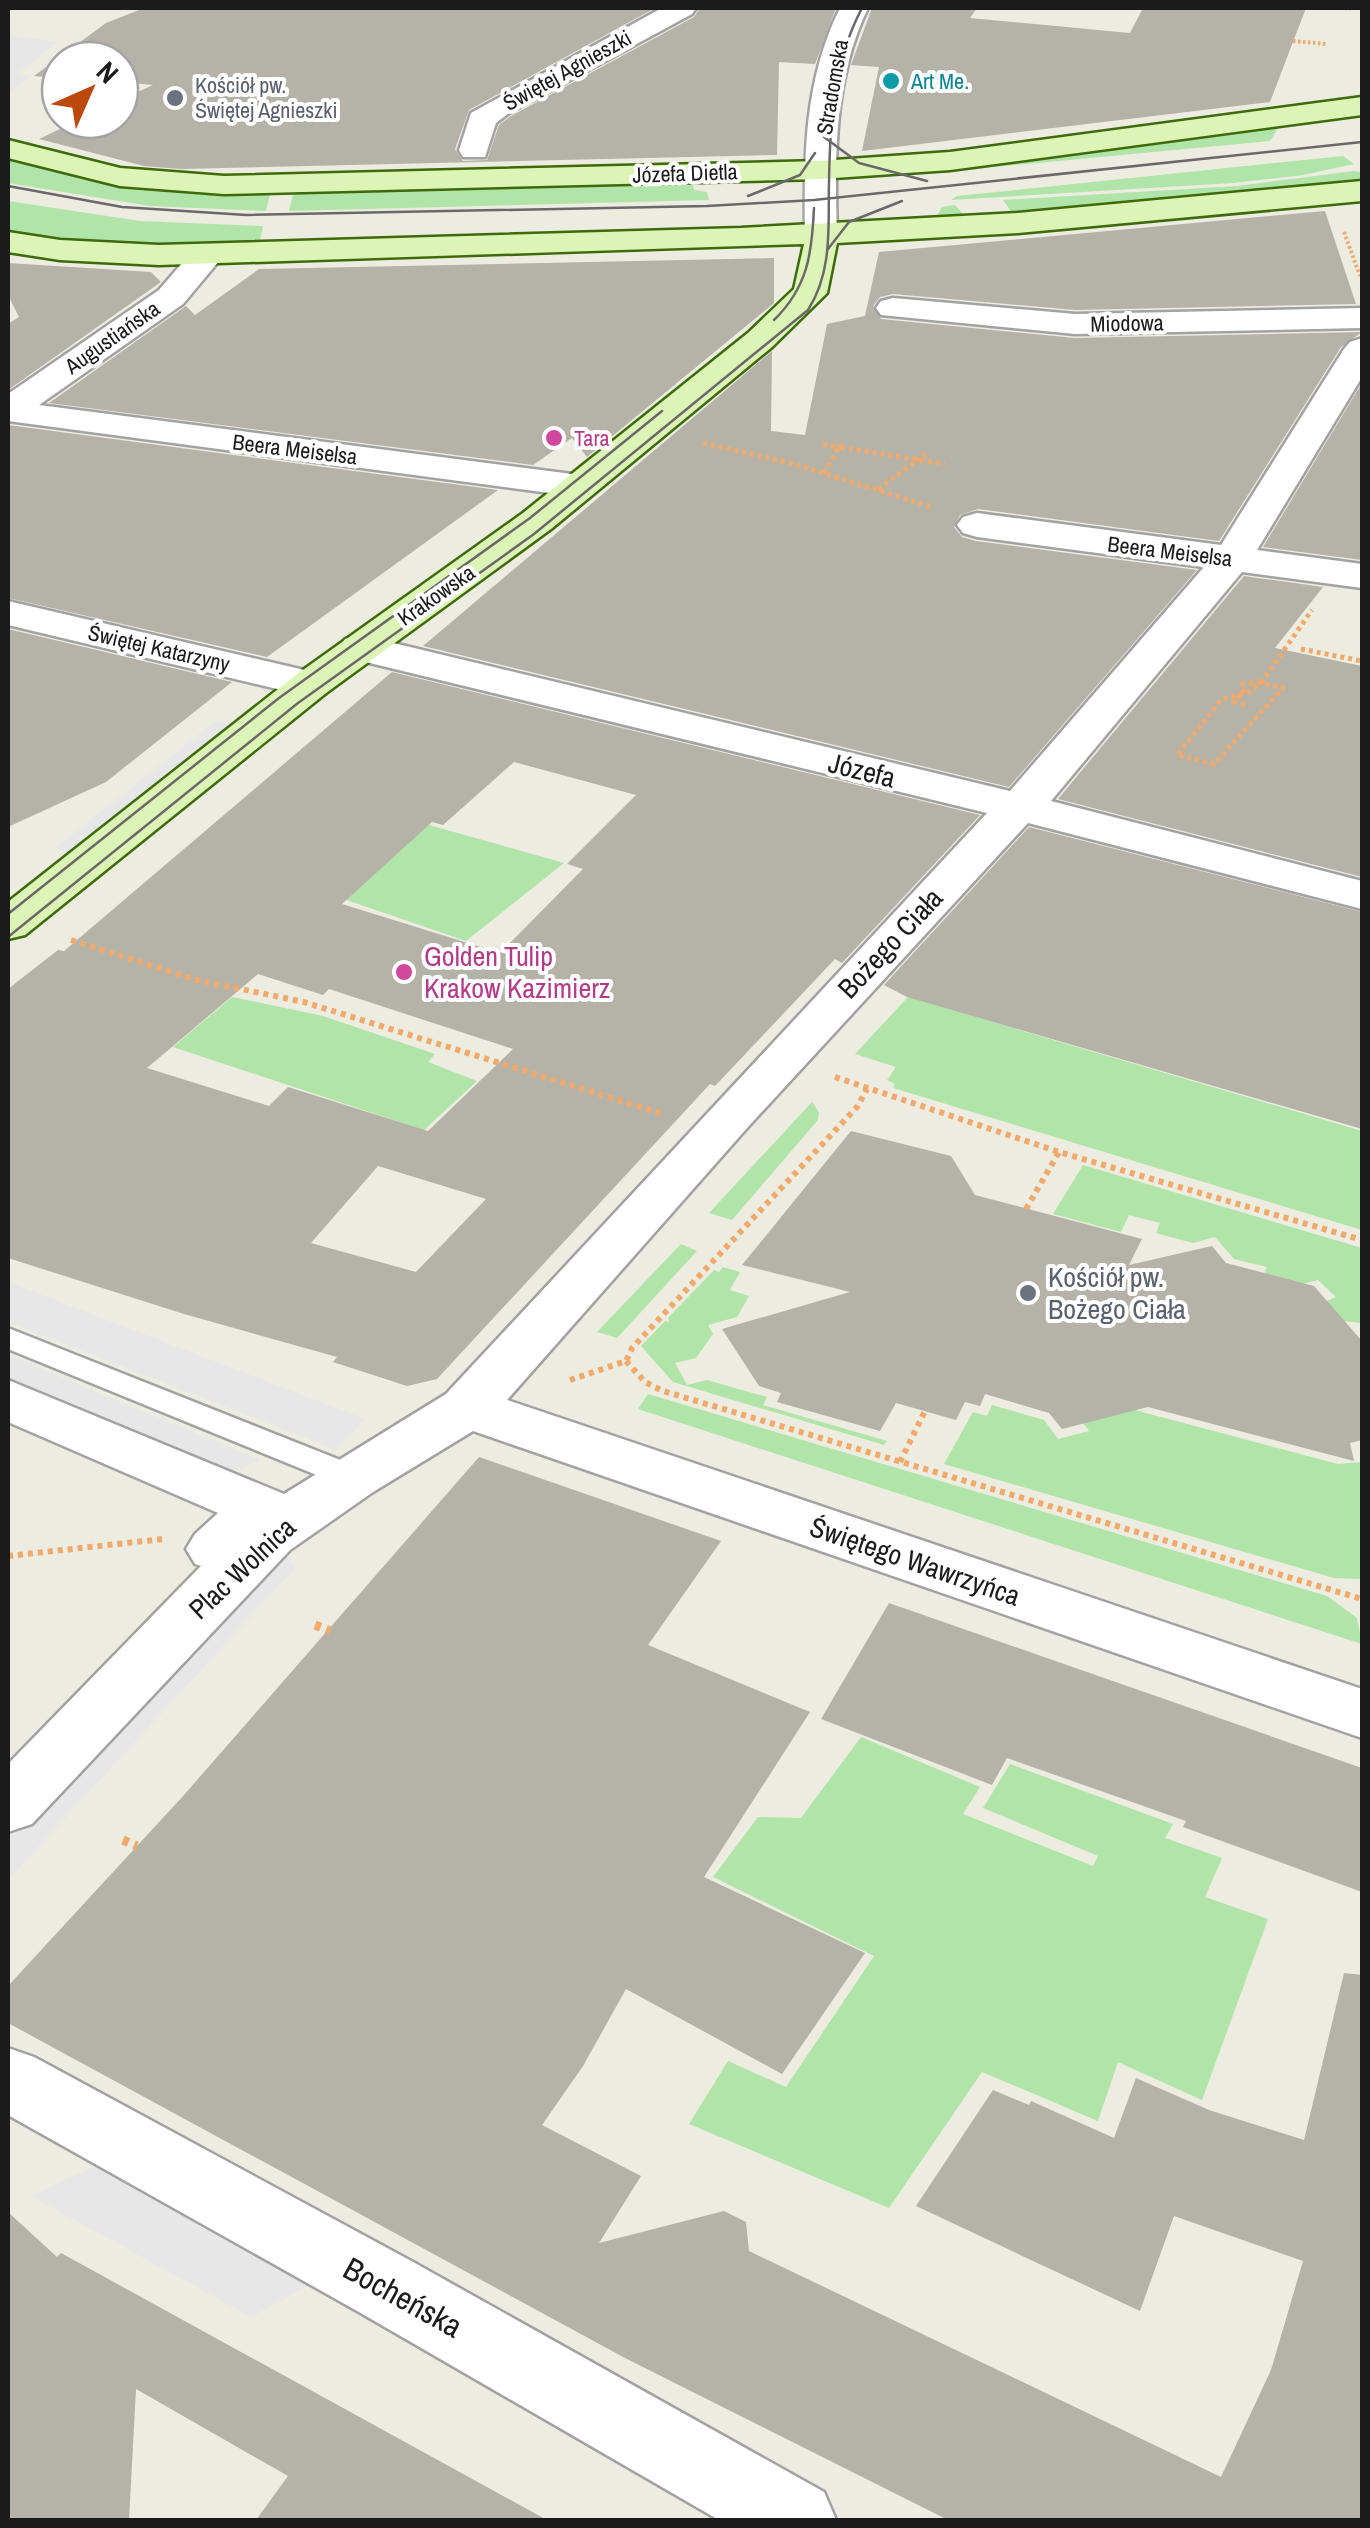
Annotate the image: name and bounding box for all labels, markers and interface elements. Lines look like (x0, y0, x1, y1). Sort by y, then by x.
street label: Świętej Agnieszki (497, 22, 637, 118)
street label: Stradomska (809, 37, 855, 137)
north arrow (40, 40, 140, 140)
text: N (88, 53, 127, 92)
place label: Art Me. (910, 66, 969, 96)
place label: Kościół pw. Świętej Agnieszki (195, 70, 337, 125)
marker: Art Me. (880, 70, 902, 92)
marker: Kościół pw. Świętej Agnieszki (164, 87, 186, 109)
street label: Józefa Dietla (632, 156, 738, 190)
street label: Augustiańska (58, 293, 165, 381)
street label: Miodowa (1090, 307, 1164, 339)
place label: Tara (574, 423, 609, 453)
street label: Beera Meiselsa (231, 426, 359, 472)
marker: Tara (543, 427, 565, 449)
street label: Beera Meiselsa (1106, 528, 1234, 574)
street label: Krakowska (391, 557, 481, 633)
street label: Świętej Katarzyny (85, 617, 233, 679)
street label: Józefa (825, 743, 900, 797)
street label: Bożego Ciała (829, 879, 951, 1006)
place label: Golden Tulip Krakow Kazimierz (424, 937, 610, 1007)
marker: Golden Tulip Krakow Kazimierz (393, 961, 415, 983)
place label: Kościół pw. Bożego Ciała (1048, 1258, 1186, 1328)
marker: Kościół pw. Bożego Ciała (1017, 1282, 1039, 1304)
street label: Świętego Wawrzyńca (805, 1507, 1025, 1615)
street label: Plac Wolnica (180, 1508, 304, 1627)
street label: Bocheńska (336, 2247, 471, 2347)

